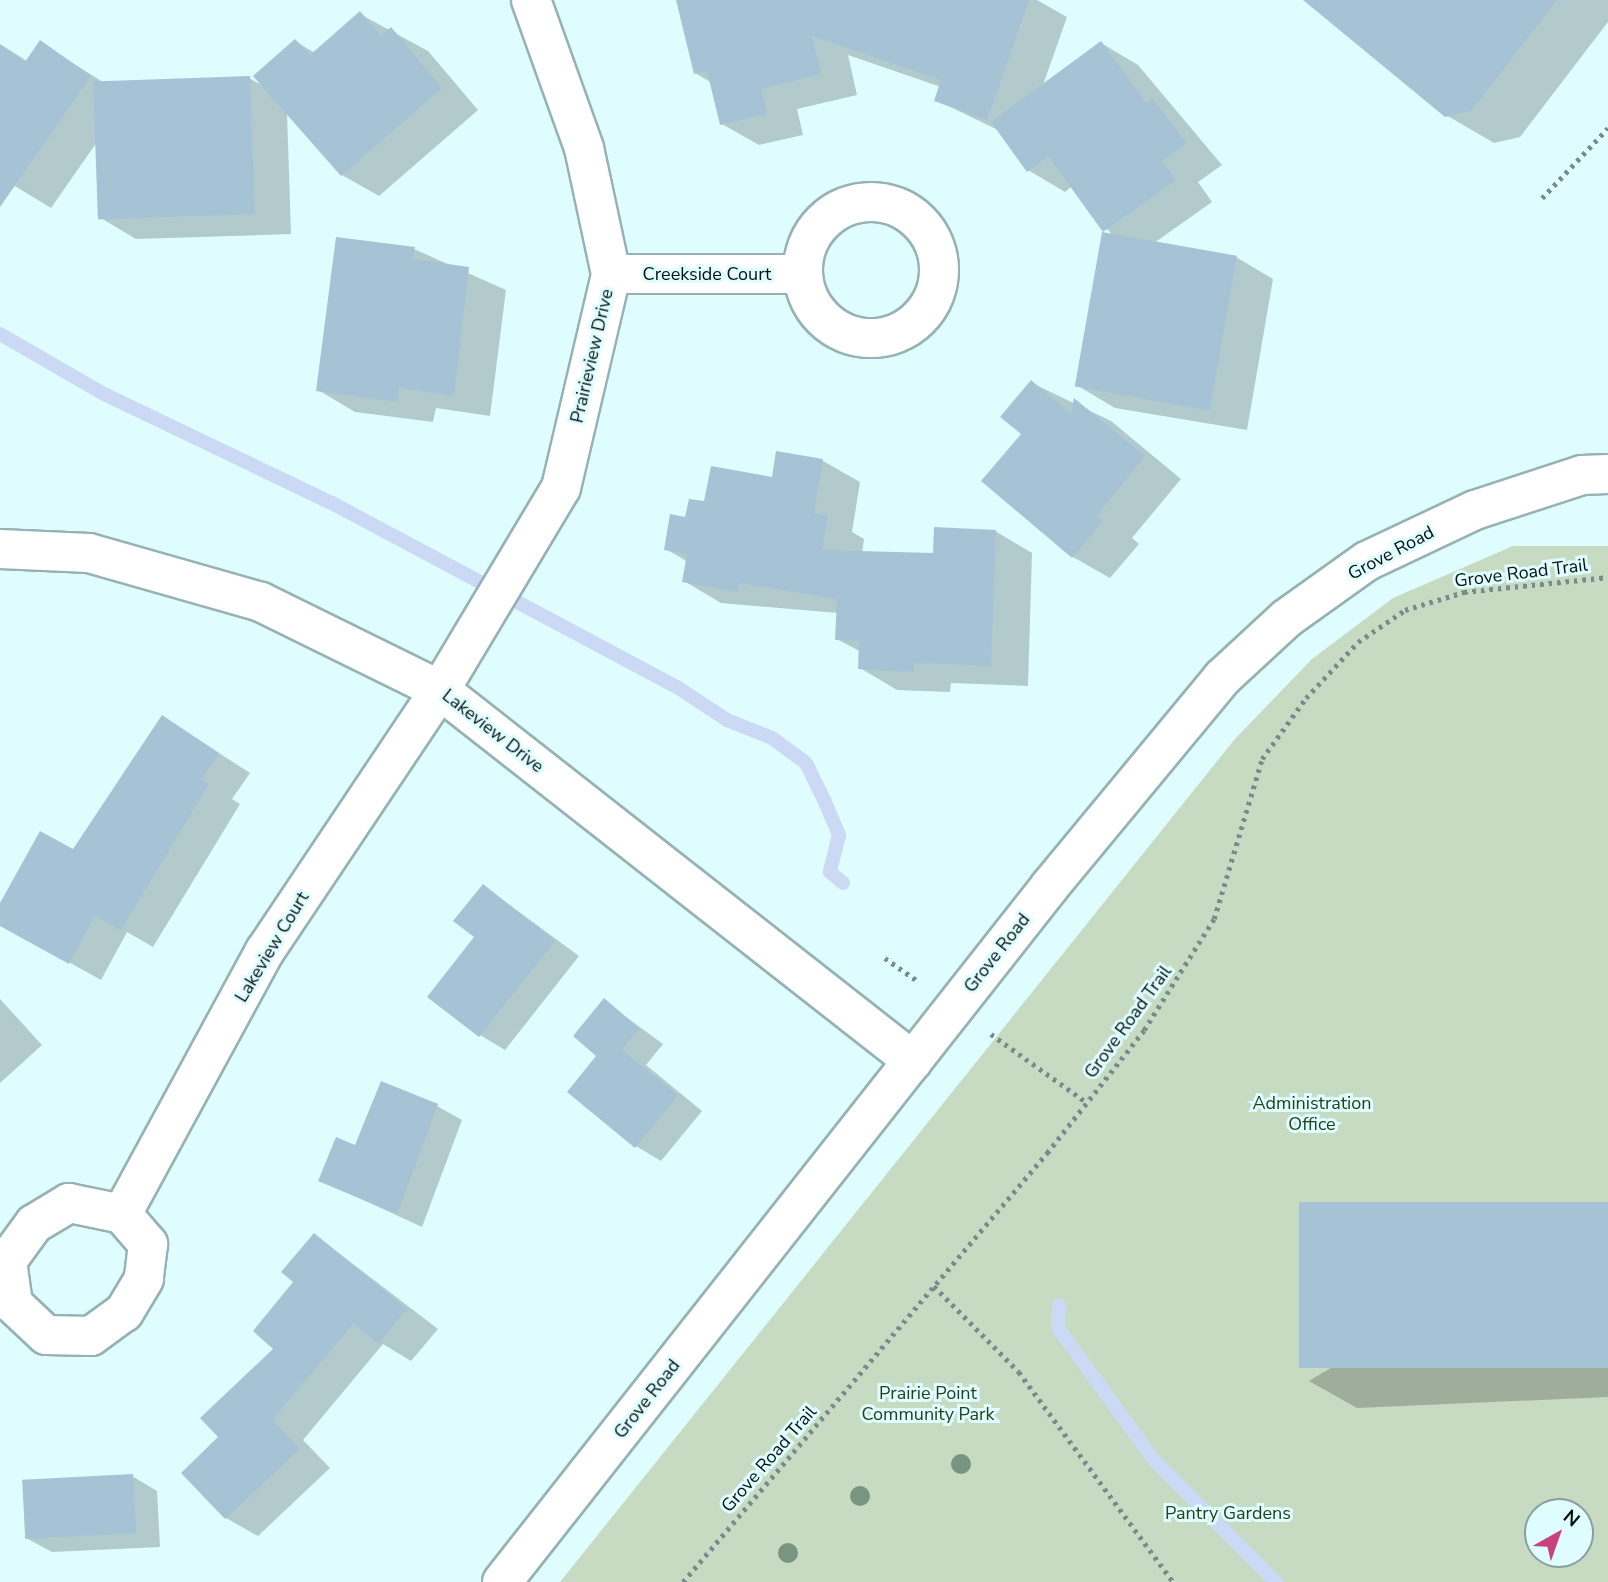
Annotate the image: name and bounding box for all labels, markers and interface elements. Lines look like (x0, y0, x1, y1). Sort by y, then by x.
street label: Creekside Court (643, 263, 771, 285)
street label: Prairieview Drive (566, 287, 618, 425)
street label: Grove Road (1344, 521, 1438, 585)
street label: Grove Road Trail (1453, 554, 1589, 592)
street label: Lakeview Drive (438, 685, 548, 777)
street label: Lakeview Court (231, 888, 313, 1006)
street label: Grove Road (959, 909, 1035, 997)
street label: Grove Road Trail (1080, 961, 1176, 1083)
park label: Administration Office (1253, 1093, 1371, 1136)
street label: Grove Road (609, 1355, 685, 1443)
park label: Prairie Point Community Park (861, 1383, 995, 1426)
street label: Grove Road Trail (717, 1401, 821, 1517)
north arrow (1524, 1498, 1594, 1568)
park label: Pantry Gardens (1165, 1502, 1291, 1524)
text: N (1557, 1504, 1585, 1533)

